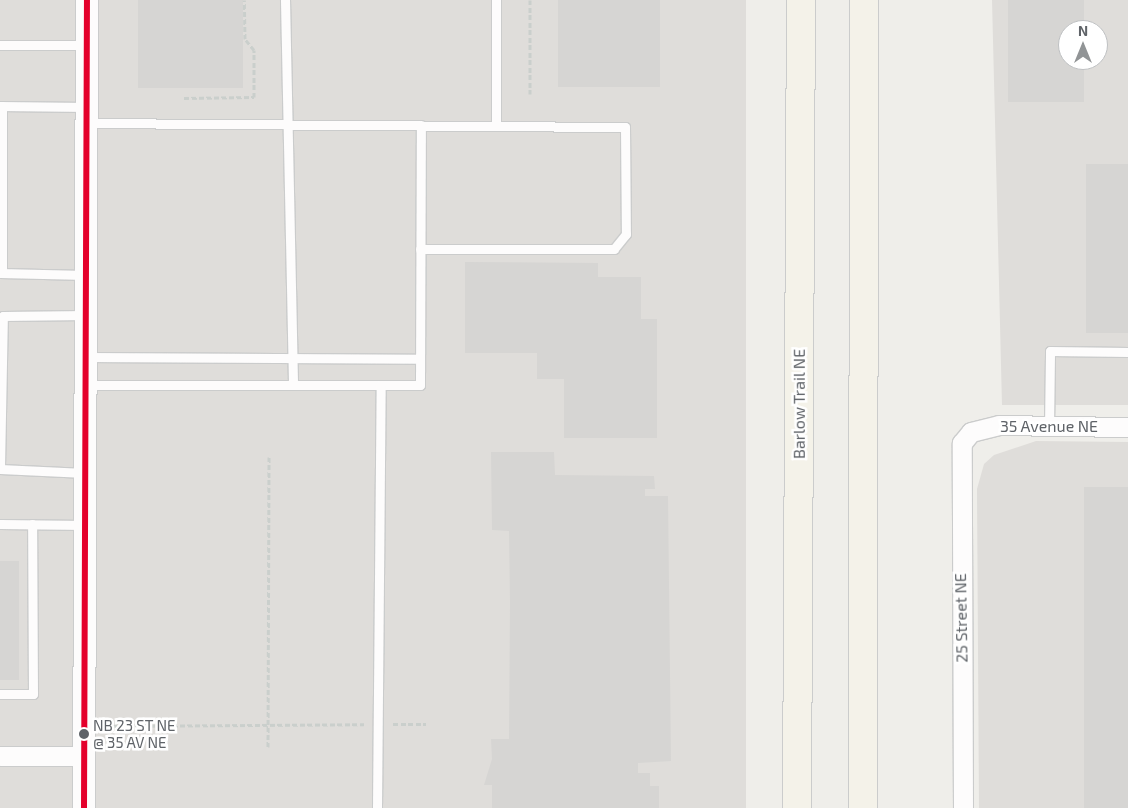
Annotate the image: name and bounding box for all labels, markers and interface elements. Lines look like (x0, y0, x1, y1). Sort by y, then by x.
north arrow (1058, 20, 1108, 70)
text: N (1078, 22, 1088, 39)
street label: Barlow Trail NE (789, 348, 809, 460)
street label: 35 Avenue NE (1000, 416, 1098, 436)
street label: 25 Street NE (951, 573, 971, 663)
place label: NB 23 ST NE @ 35 AV NE (93, 716, 176, 751)
marker: NB 23 ST NE @ 35 AV NE (79, 729, 89, 739)

